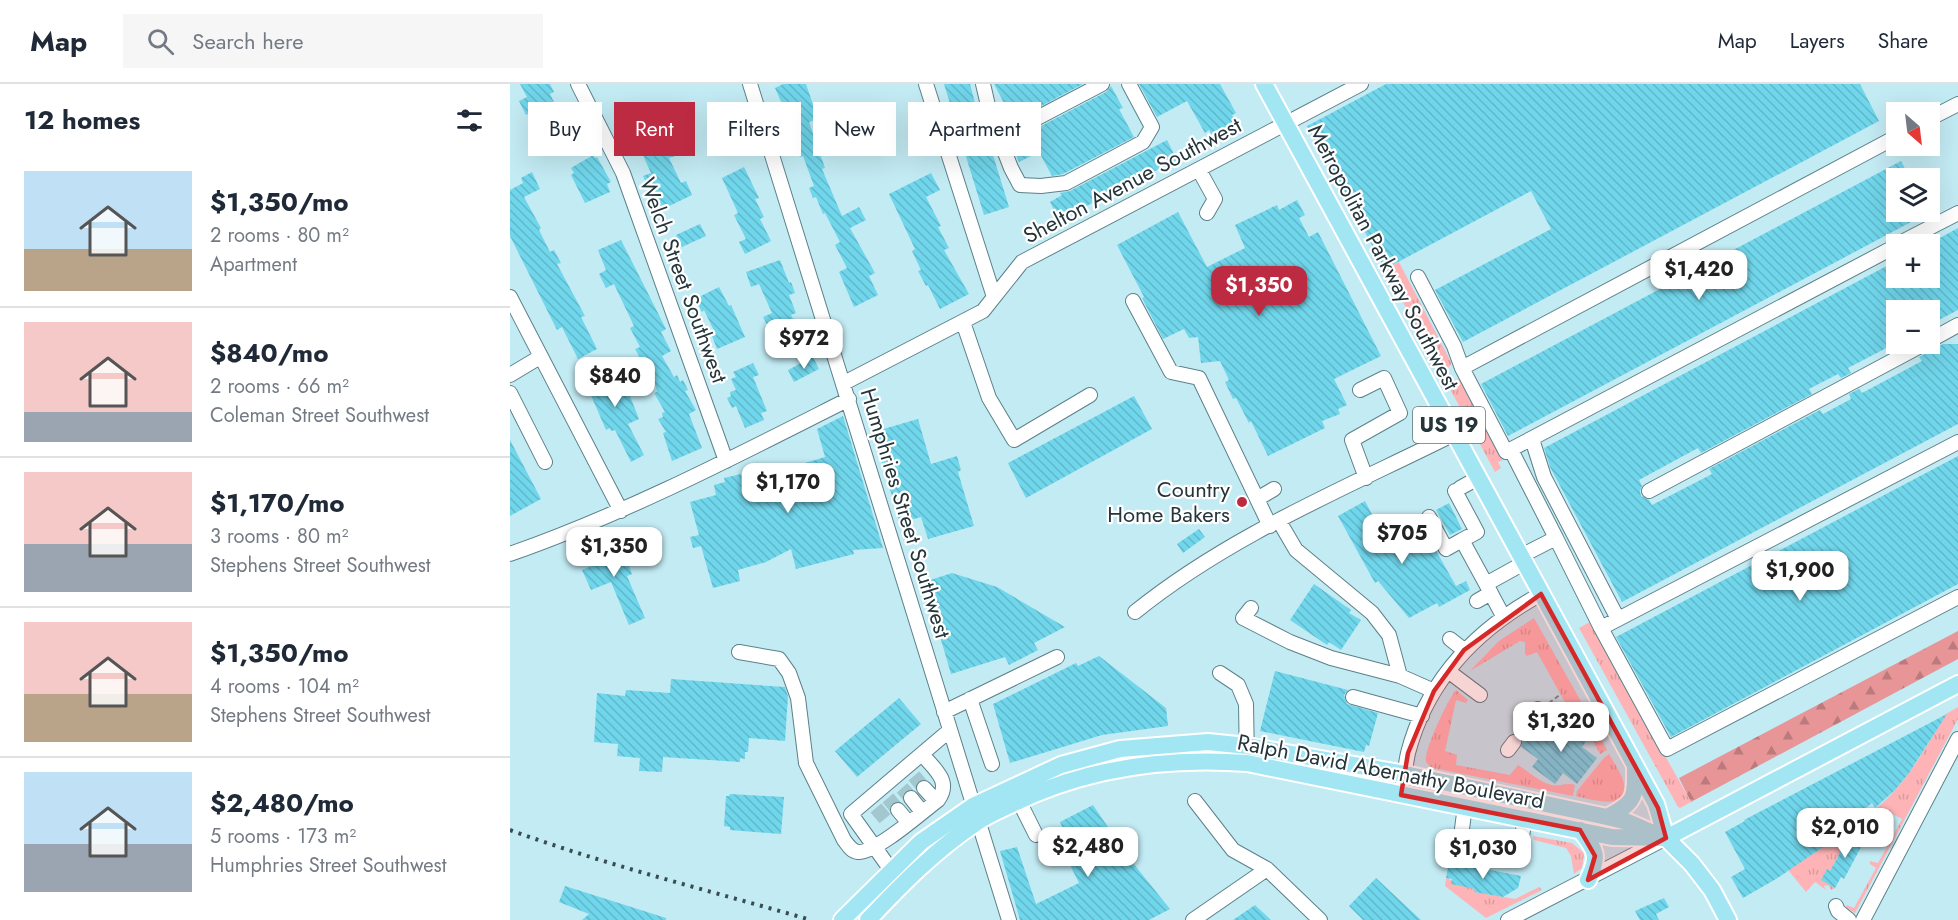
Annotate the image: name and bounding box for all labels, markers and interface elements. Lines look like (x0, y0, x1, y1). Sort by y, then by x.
search box (123, 14, 543, 68)
text: Map (30, 21, 87, 62)
icon: search (144, 25, 177, 58)
text: Search here (192, 25, 304, 57)
text: Map (1718, 26, 1757, 56)
text: Layers (1790, 26, 1845, 56)
text: Share (1878, 26, 1928, 56)
text: 12 homes (24, 101, 140, 139)
chip: Buy (528, 102, 602, 156)
chip: Rent (614, 102, 695, 156)
chip: Filters (707, 102, 801, 156)
chip: New (813, 102, 896, 156)
chip: Apartment (908, 102, 1041, 156)
north arrow (1886, 102, 1940, 156)
map controls (1886, 102, 1940, 354)
icon: filters (453, 104, 486, 137)
street label: Shelton Avenue Southwest (1017, 108, 1247, 251)
street label: Metropolitan Parkway Southwest (1300, 119, 1468, 396)
button: layers (1886, 168, 1940, 222)
street label: Welch Street Southwest (632, 173, 736, 388)
text: $1,350/mo (210, 183, 349, 221)
icon: home (72, 195, 144, 267)
text: 2 rooms · 80 m² (210, 221, 349, 250)
button: + (1886, 234, 1940, 288)
text: Apartment (210, 250, 297, 279)
pin: $1,420 (1650, 250, 1748, 301)
text: $1,420 (1664, 255, 1734, 284)
pin: $1,350 (1210, 266, 1308, 317)
text: $1,350 (1225, 271, 1293, 300)
button: − (1886, 300, 1940, 354)
pin: $972 (768, 319, 840, 370)
text: $972 (779, 324, 829, 353)
text: $840/mo (210, 334, 328, 372)
icon: home (72, 346, 144, 418)
pin: $840 (579, 357, 651, 408)
text: $840 (589, 362, 641, 391)
text: 2 rooms · 66 m² (210, 372, 349, 401)
street label: Humphries Street Southwest (853, 384, 960, 643)
text: Coleman Street Southwest (210, 401, 429, 430)
road number: US 19 (1413, 407, 1485, 443)
pin: $1,170 (739, 463, 837, 514)
text: $1,170 (756, 468, 820, 497)
place label: Country Home Bakers (1107, 473, 1230, 530)
text: $1,170/mo (210, 484, 345, 522)
marker: Country Home Bakers (1235, 495, 1249, 509)
icon: home (72, 496, 144, 568)
pin: $705 (1366, 514, 1438, 565)
text: $705 (1377, 519, 1427, 548)
text: 3 rooms · 80 m² (210, 522, 348, 551)
pin: $1,350 (565, 527, 663, 578)
text: $1,350 (580, 532, 648, 561)
text: Stephens Street Southwest (210, 551, 431, 580)
pin: $1,900 (1751, 551, 1849, 602)
text: $1,900 (1766, 556, 1834, 585)
text: $1,350/mo (210, 634, 349, 672)
icon: home (72, 646, 144, 718)
text: 4 rooms · 104 m² (210, 672, 359, 701)
text: Stephens Street Southwest (210, 701, 431, 730)
pin: $1,320 (1512, 702, 1610, 753)
text: $1,320 (1527, 707, 1595, 736)
street label: Ralph David Abernathy Boulevard (1235, 726, 1547, 816)
text: $2,480/mo (210, 784, 354, 822)
icon: home (72, 796, 144, 868)
pin: $2,010 (1796, 808, 1894, 859)
text: $2,010 (1811, 813, 1879, 842)
text: 5 rooms · 173 m² (210, 822, 356, 851)
pin: $2,480 (1039, 827, 1137, 878)
pin: $1,030 (1434, 829, 1532, 880)
text: $2,480 (1052, 832, 1124, 861)
text: $1,030 (1449, 834, 1517, 863)
text: Humphries Street Southwest (210, 851, 446, 880)

